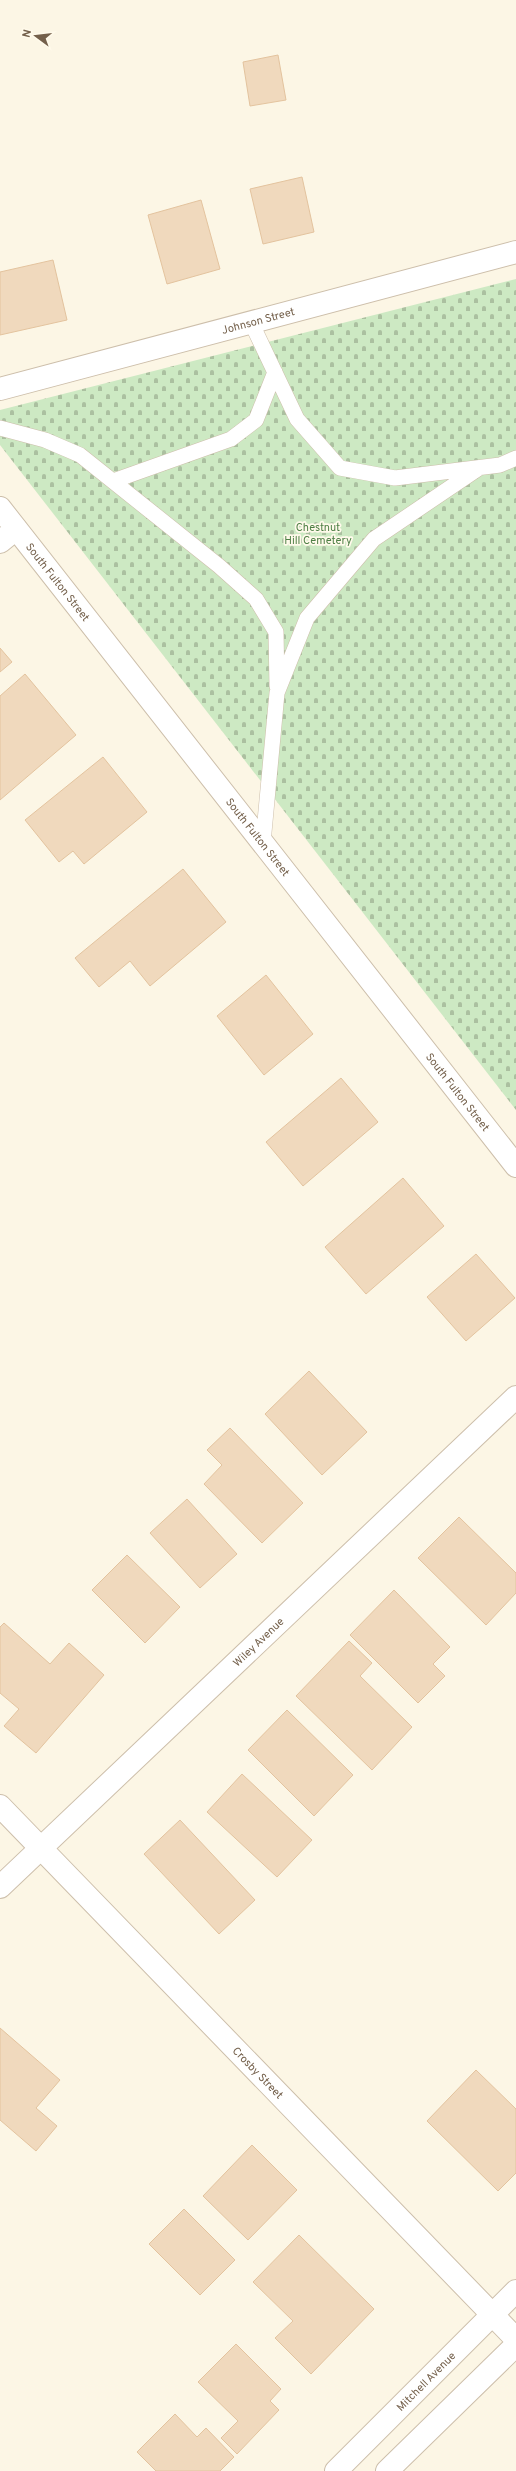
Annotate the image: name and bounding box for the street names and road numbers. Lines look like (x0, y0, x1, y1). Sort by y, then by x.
street label: Johnson Street (220, 305, 296, 338)
street label: South Fulton Street (22, 541, 92, 625)
street label: South Fulton Street (222, 796, 292, 880)
street label: South Fulton Street (422, 1051, 492, 1134)
street label: Wiley Avenue (230, 1615, 287, 1670)
street label: Crosby Street (229, 2044, 286, 2102)
street label: Mitchell Avenue (394, 2349, 459, 2415)

